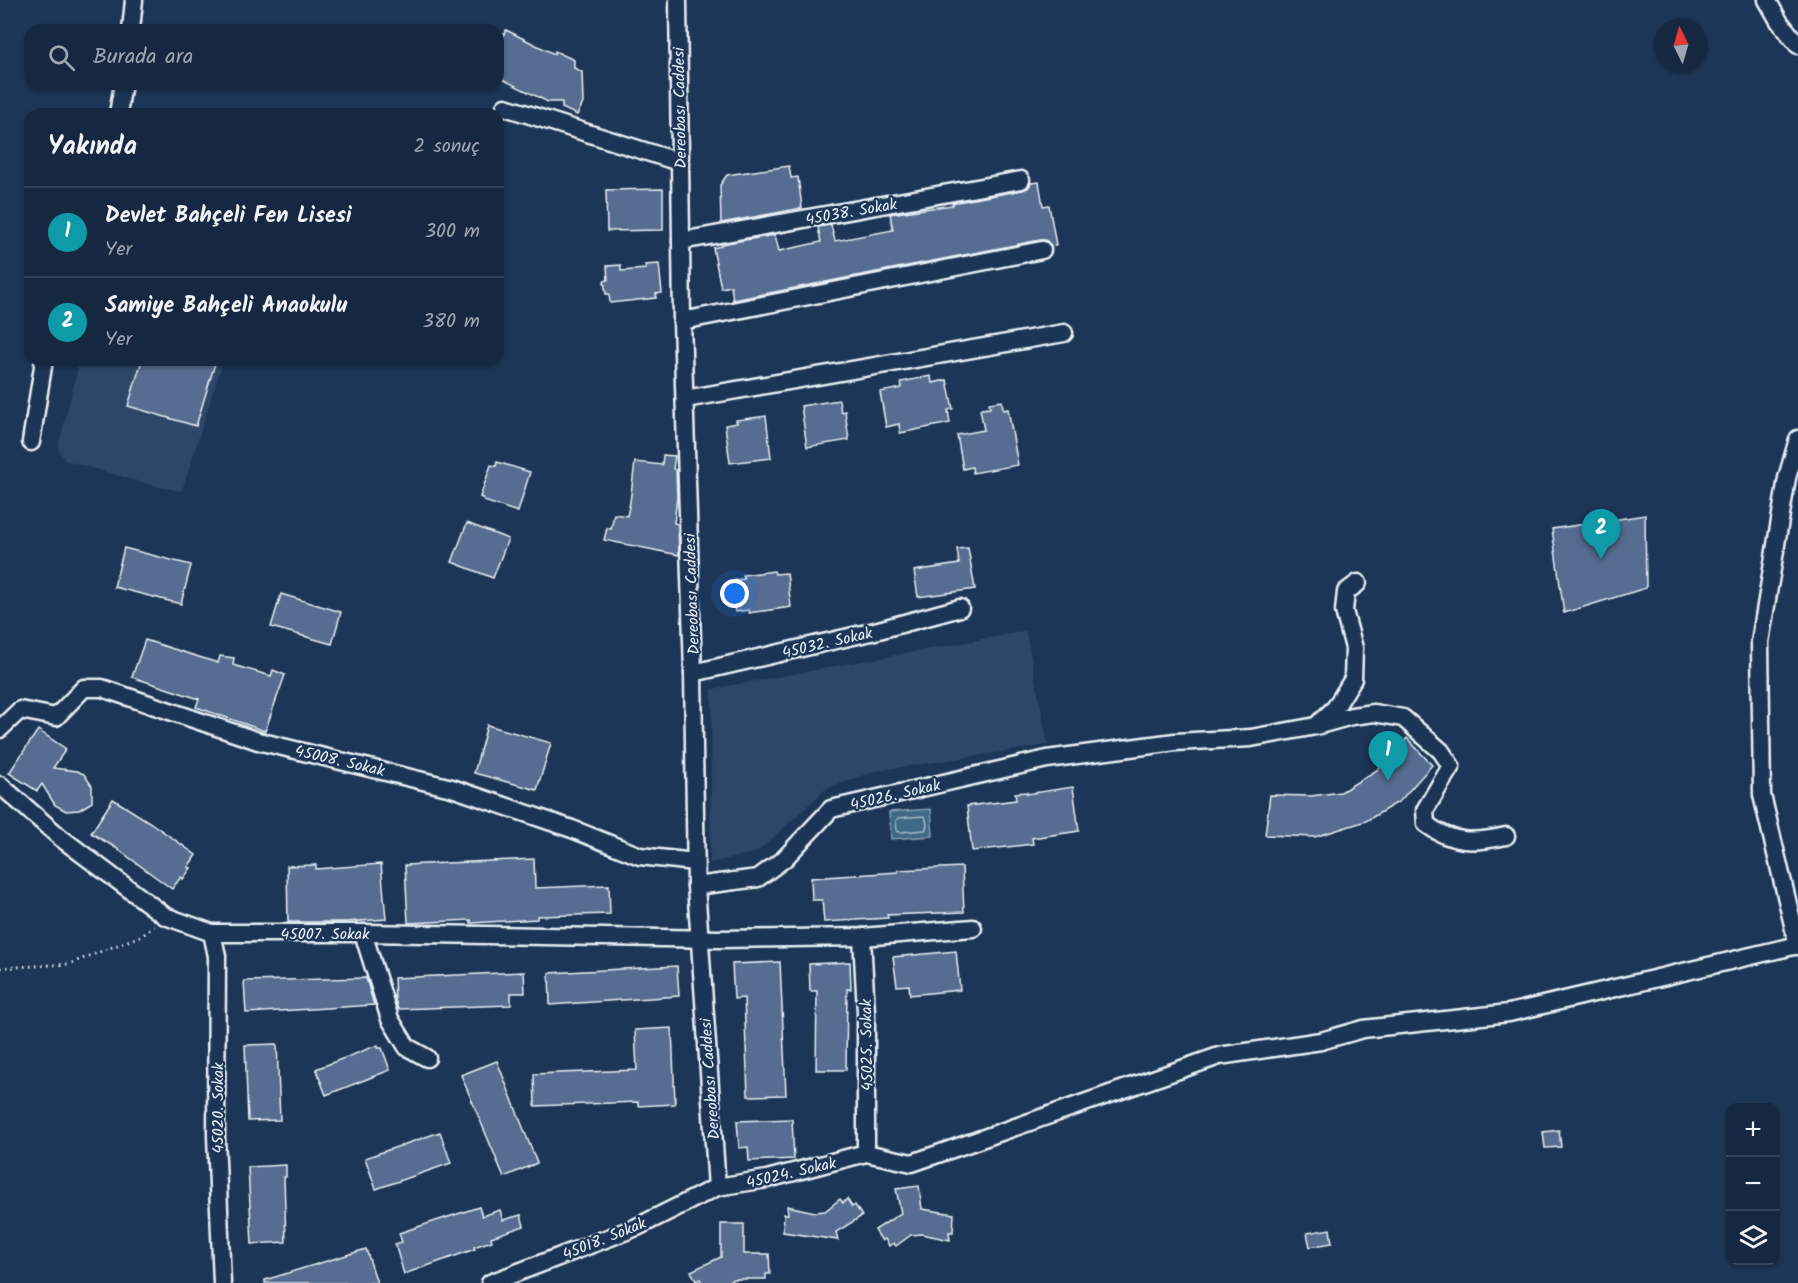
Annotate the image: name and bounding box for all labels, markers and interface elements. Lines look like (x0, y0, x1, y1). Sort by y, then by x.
north arrow (1654, 18, 1708, 72)
search box (24, 24, 504, 90)
text: Burada ara (93, 40, 193, 75)
icon: search (45, 41, 78, 74)
street label: Dereobası Caddesi (667, 46, 694, 169)
text: Yakında (48, 126, 137, 168)
text: 2 sonuç (414, 131, 480, 163)
street label: 45038. Sokak (803, 192, 900, 233)
text: Devlet Bahçeli Fen Lisesi (105, 199, 352, 234)
text: 1 (64, 216, 71, 248)
text: 300 m (425, 216, 480, 248)
text: Yer (105, 234, 132, 266)
text: Samiye Bahçeli Anaokulu (105, 289, 347, 324)
text: 2 (62, 306, 73, 338)
text: 380 m (423, 306, 480, 338)
text: Yer (105, 324, 132, 356)
pin: 2 (1582, 510, 1620, 559)
street label: Dereobası Caddesi (678, 532, 707, 655)
your location (720, 579, 749, 608)
street label: 45032. Sokak (780, 621, 876, 666)
pin: 1 (1368, 732, 1408, 781)
street label: 45008. Sokak (292, 739, 388, 784)
street label: 45026. Sokak (848, 773, 943, 818)
street label: 45007. Sokak (280, 922, 370, 947)
street label: 45025. Sokak (854, 998, 881, 1091)
street label: Dereobası Caddesi (694, 1016, 727, 1140)
street label: 45020. Sokak (206, 1062, 231, 1154)
map controls (1726, 1103, 1780, 1265)
button: + (1726, 1103, 1780, 1157)
street label: 45024. Sokak (744, 1151, 839, 1196)
button: − (1726, 1157, 1780, 1211)
street label: 45018. Sokak (559, 1211, 651, 1268)
button: layers (1726, 1211, 1780, 1265)

